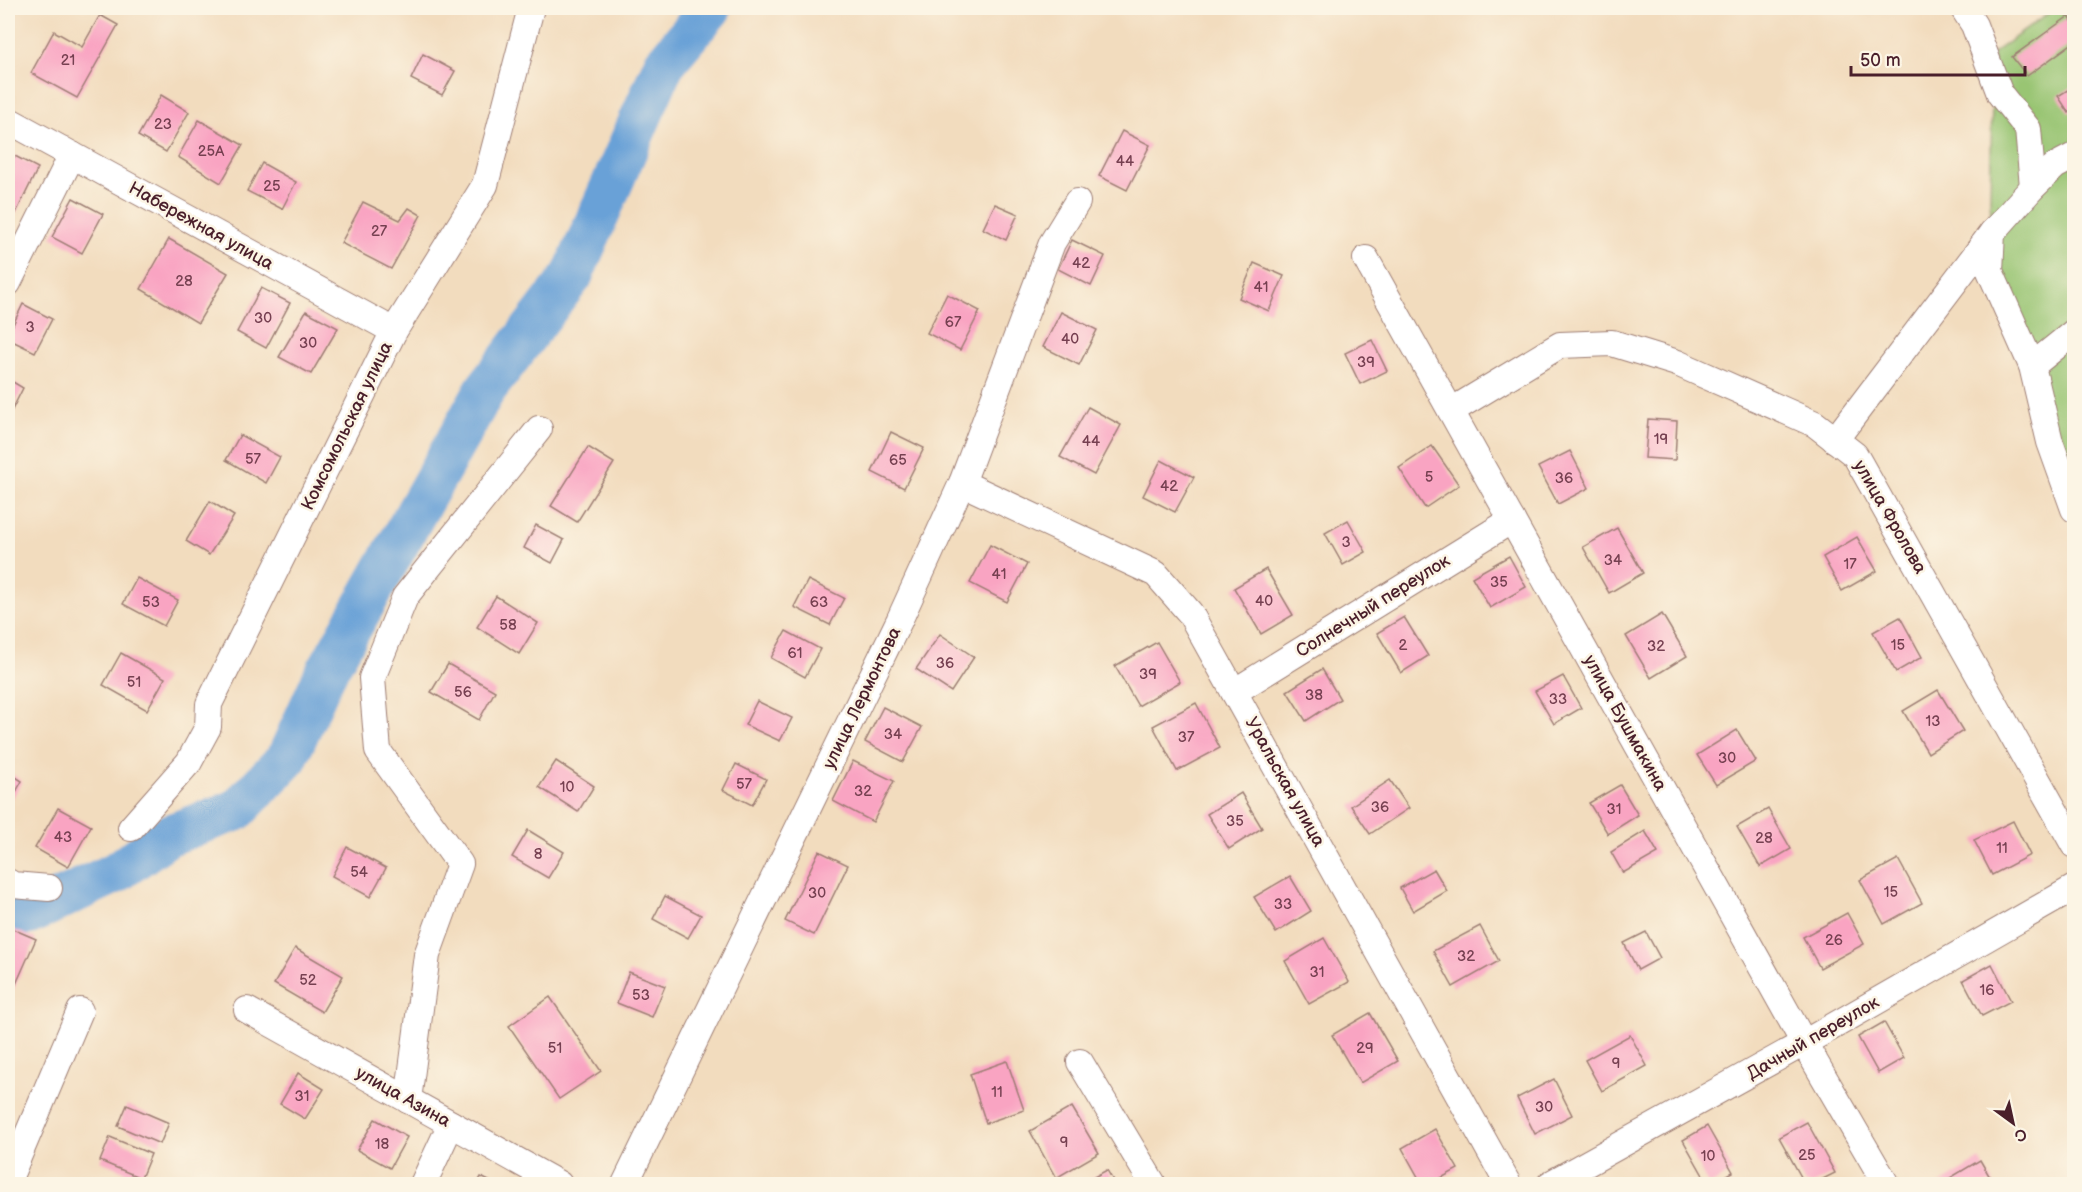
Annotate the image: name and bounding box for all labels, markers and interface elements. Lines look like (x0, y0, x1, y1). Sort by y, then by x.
scale bar (1851, 39, 2025, 77)
text: 50 m (1860, 50, 1901, 71)
house number: 21 (61, 51, 75, 70)
house number: 23 (154, 115, 172, 134)
house number: 25А (198, 142, 225, 161)
house number: 44 (1116, 152, 1134, 171)
house number: 25 (263, 177, 281, 196)
street label: Набережная улица (125, 178, 277, 275)
house number: 27 (371, 222, 388, 241)
house number: 42 (1072, 254, 1090, 273)
house number: 28 (175, 272, 193, 291)
house number: 41 (1254, 278, 1268, 297)
house number: 30 (254, 309, 272, 328)
house number: 67 (945, 313, 962, 332)
house number: 3 (25, 318, 35, 337)
house number: 40 (1061, 330, 1079, 349)
house number: 30 (299, 334, 317, 353)
street label: Комсомольская улица (297, 338, 397, 514)
house number: 39 (1357, 353, 1375, 372)
house number: 19 (1654, 430, 1668, 449)
house number: 44 (1082, 432, 1100, 451)
house number: 57 (245, 450, 262, 469)
house number: 65 (889, 451, 907, 470)
street label: улица Фролова (1849, 456, 1931, 578)
house number: 5 (1425, 468, 1433, 487)
house number: 36 (1555, 469, 1573, 488)
house number: 42 (1160, 477, 1178, 496)
house number: 3 (1341, 533, 1351, 552)
street label: Солнечный переулок (1292, 550, 1454, 662)
house number: 34 (1604, 551, 1622, 570)
house number: 17 (1843, 555, 1857, 574)
house number: 41 (992, 565, 1006, 584)
house number: 35 (1490, 573, 1508, 592)
house number: 40 (1255, 592, 1273, 611)
house number: 53 (142, 593, 160, 612)
house number: 63 (810, 593, 828, 612)
house number: 58 (499, 616, 517, 635)
street label: улица Лермонтова (819, 623, 906, 772)
house number: 2 (1399, 636, 1408, 655)
house number: 15 (1891, 636, 1905, 655)
house number: 32 (1647, 637, 1665, 656)
house number: 61 (788, 644, 802, 663)
street label: улица Бушмакина (1579, 651, 1671, 795)
house number: 36 (936, 654, 954, 673)
house number: 39 (1139, 665, 1157, 684)
house number: 51 (127, 673, 141, 692)
house number: 56 (454, 683, 472, 702)
house number: 38 (1305, 686, 1323, 705)
house number: 33 (1549, 690, 1567, 709)
house number: 13 (1925, 712, 1941, 731)
street label: Уральская улица (1241, 713, 1330, 851)
house number: 34 (884, 725, 902, 744)
house number: 37 (1178, 728, 1195, 747)
house number: 30 (1718, 749, 1736, 768)
house number: 57 (736, 775, 753, 794)
house number: 10 (560, 778, 574, 797)
house number: 32 (854, 782, 872, 801)
house number: 36 (1371, 798, 1389, 817)
house number: 31 (1606, 800, 1622, 819)
house number: 35 (1226, 812, 1244, 831)
house number: 43 (54, 828, 72, 847)
house number: 28 (1755, 829, 1773, 848)
house number: 11 (1996, 839, 2008, 858)
house number: 8 (534, 845, 543, 864)
house number: 54 (350, 863, 368, 882)
house number: 15 (1884, 883, 1898, 902)
house number: 30 (808, 884, 826, 903)
house number: 33 (1274, 895, 1292, 914)
house number: 26 (1825, 931, 1843, 950)
house number: 32 (1457, 947, 1475, 966)
house number: 31 (1309, 963, 1325, 982)
house number: 52 (299, 971, 317, 990)
house number: 16 (1980, 981, 1994, 1000)
house number: 53 (632, 986, 650, 1005)
street label: Дачный переулок (1743, 991, 1883, 1084)
house number: 51 (548, 1039, 562, 1058)
house number: 29 (1356, 1039, 1374, 1058)
house number: 9 (1612, 1054, 1620, 1073)
street label: улица Азина (352, 1062, 454, 1132)
house number: 11 (991, 1083, 1003, 1102)
house number: 31 (294, 1087, 310, 1106)
north arrow (1983, 1093, 2043, 1153)
house number: 30 (1535, 1098, 1553, 1117)
text: С (2011, 1123, 2030, 1145)
house number: 9 (1060, 1133, 1068, 1152)
house number: 18 (375, 1135, 390, 1154)
house number: 25 (1798, 1146, 1816, 1165)
house number: 10 (1701, 1147, 1715, 1166)

